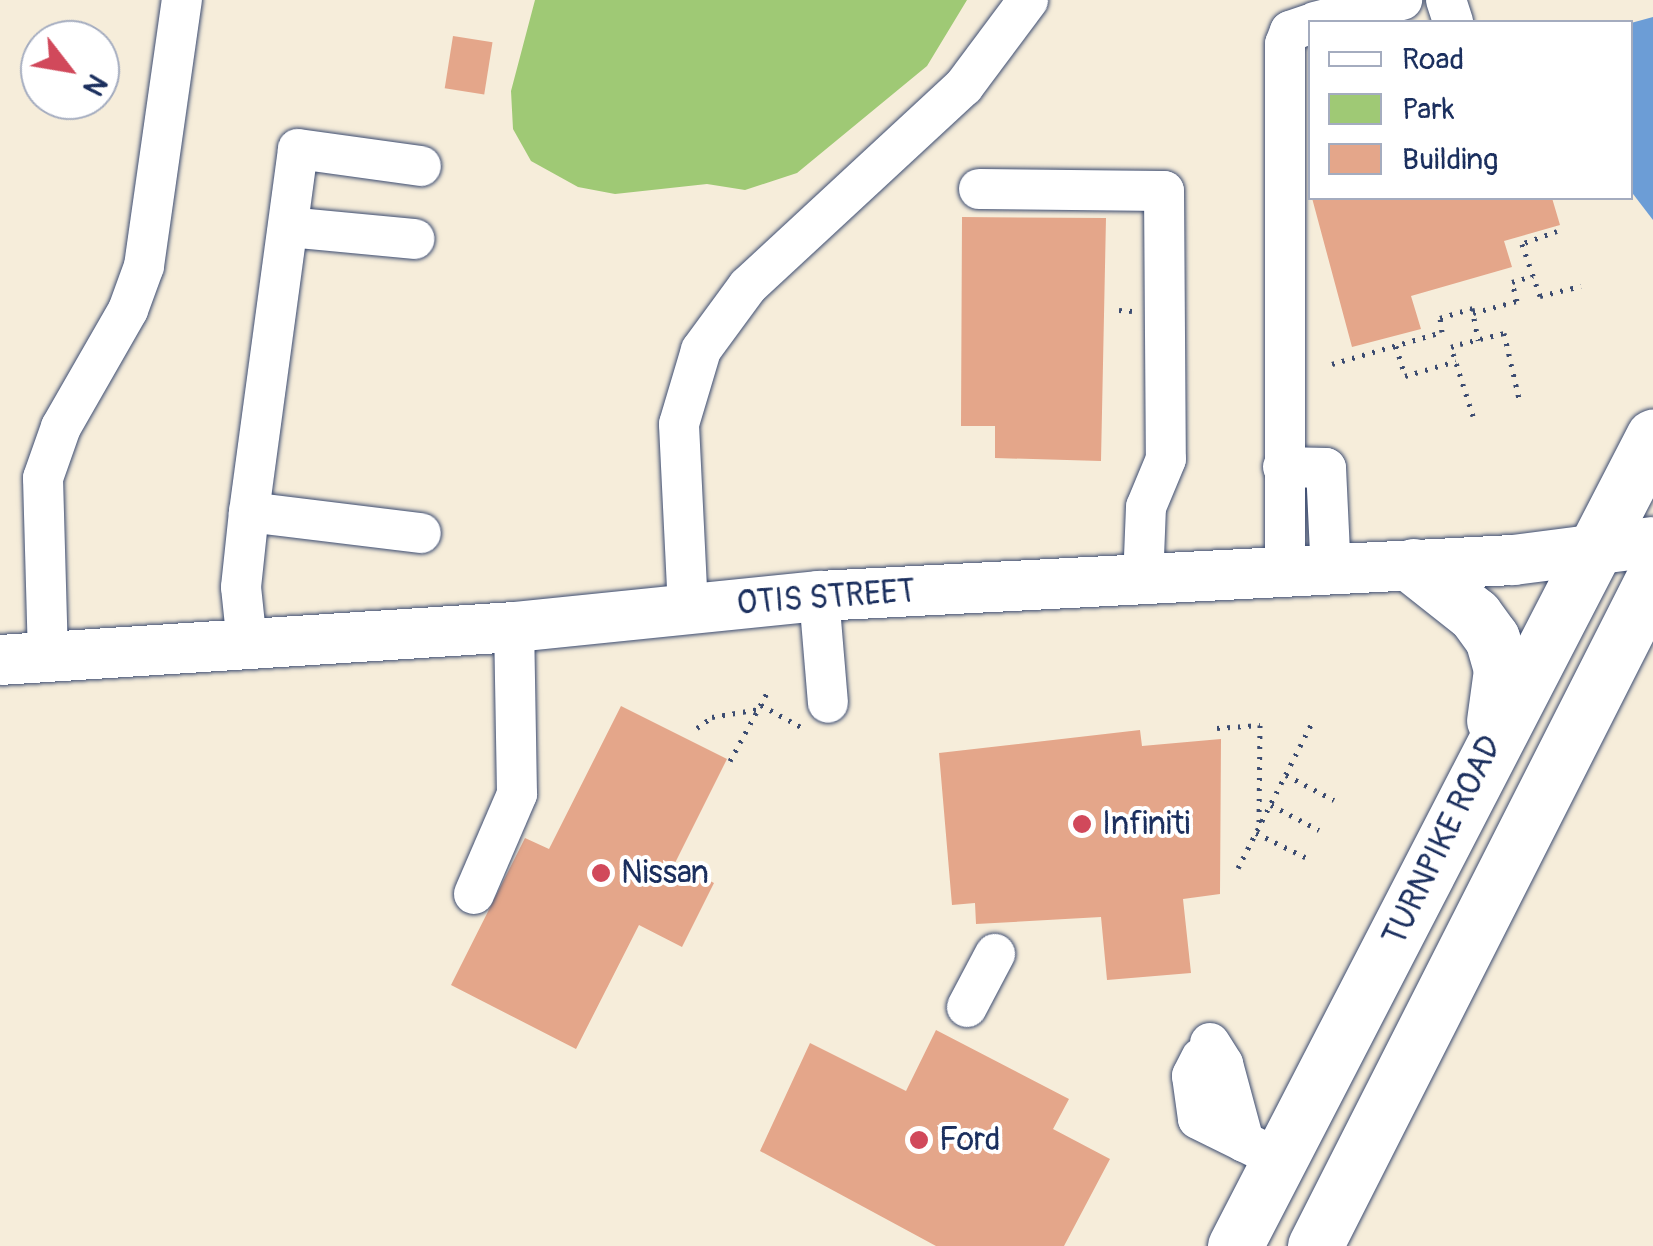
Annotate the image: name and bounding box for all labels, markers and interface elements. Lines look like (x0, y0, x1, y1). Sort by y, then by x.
north arrow (20, 20, 120, 120)
legend (1308, 20, 1633, 200)
text: Road (1402, 41, 1464, 78)
text: N (75, 68, 114, 102)
text: Park (1402, 91, 1455, 128)
text: Building (1402, 141, 1498, 178)
street label: OTIS STREET (736, 573, 916, 623)
street label: TURNPIKE ROAD (1376, 730, 1510, 952)
place label: Infiniti (1102, 805, 1190, 843)
marker: Infiniti (1071, 813, 1093, 835)
place label: Nissan (621, 854, 709, 892)
marker: Nissan (590, 862, 612, 884)
place label: Ford (939, 1121, 1000, 1159)
marker: Ford (908, 1129, 930, 1151)

